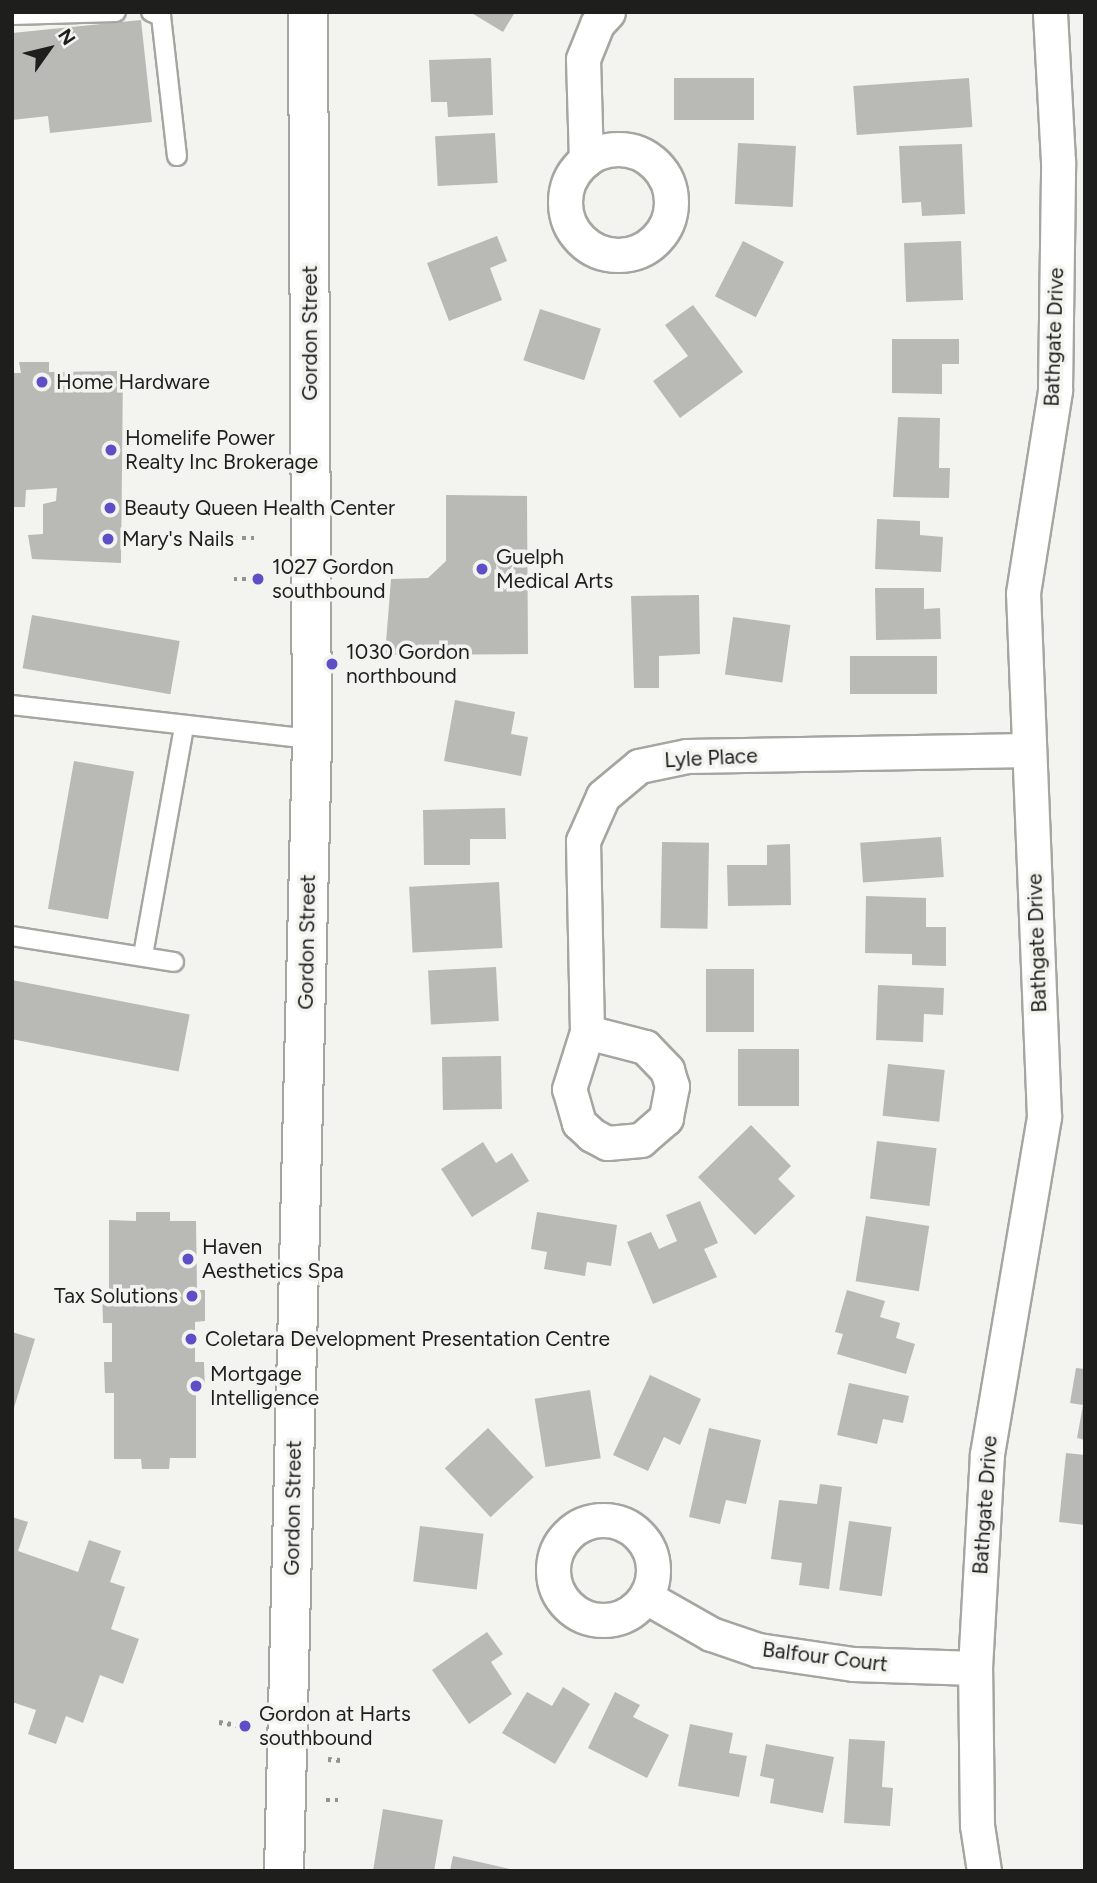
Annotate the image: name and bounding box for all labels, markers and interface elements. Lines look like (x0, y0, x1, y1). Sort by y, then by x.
north arrow (14, 14, 84, 84)
text: N (53, 24, 80, 49)
street label: Gordon Street (297, 265, 323, 401)
street label: Bathgate Drive (1039, 267, 1069, 407)
place label: Home Hardware (56, 369, 210, 395)
marker: Home Hardware (34, 374, 50, 390)
place label: Homelife Power Realty Inc Brokerage (125, 425, 318, 475)
marker: Homelife Power Realty Inc Brokerage (103, 442, 119, 458)
place label: Beauty Queen Health Center (124, 495, 395, 521)
marker: Beauty Queen Health Center (102, 500, 118, 516)
place label: Mary's Nails (122, 526, 234, 552)
marker: Mary's Nails (100, 531, 116, 547)
place label: Guelph Medical Arts (496, 544, 613, 594)
place label: 1027 Gordon southbound (272, 554, 394, 604)
marker: Guelph Medical Arts (474, 561, 490, 577)
marker: 1027 Gordon southbound (250, 571, 266, 587)
place label: 1030 Gordon northbound (346, 639, 470, 689)
marker: 1030 Gordon northbound (324, 656, 340, 672)
street label: Lyle Place (664, 743, 758, 773)
street label: Bathgate Drive (1022, 873, 1052, 1013)
street label: Gordon Street (293, 874, 321, 1010)
place label: Haven Aesthetics Spa (202, 1234, 344, 1284)
marker: Haven Aesthetics Spa (180, 1251, 196, 1267)
place label: Tax Solutions (54, 1283, 178, 1309)
marker: Tax Solutions (184, 1288, 200, 1304)
place label: Coletara Development Presentation Centre (205, 1326, 610, 1352)
marker: Coletara Development Presentation Centre (183, 1331, 199, 1347)
place label: Mortgage Intelligence (210, 1361, 319, 1411)
marker: Mortgage Intelligence (188, 1378, 204, 1394)
street label: Bathgate Drive (968, 1435, 1002, 1575)
street label: Gordon Street (279, 1440, 307, 1576)
street label: Balfour Court (761, 1637, 889, 1677)
place label: Gordon at Harts southbound (259, 1701, 411, 1751)
marker: Gordon at Harts southbound (237, 1718, 253, 1734)

